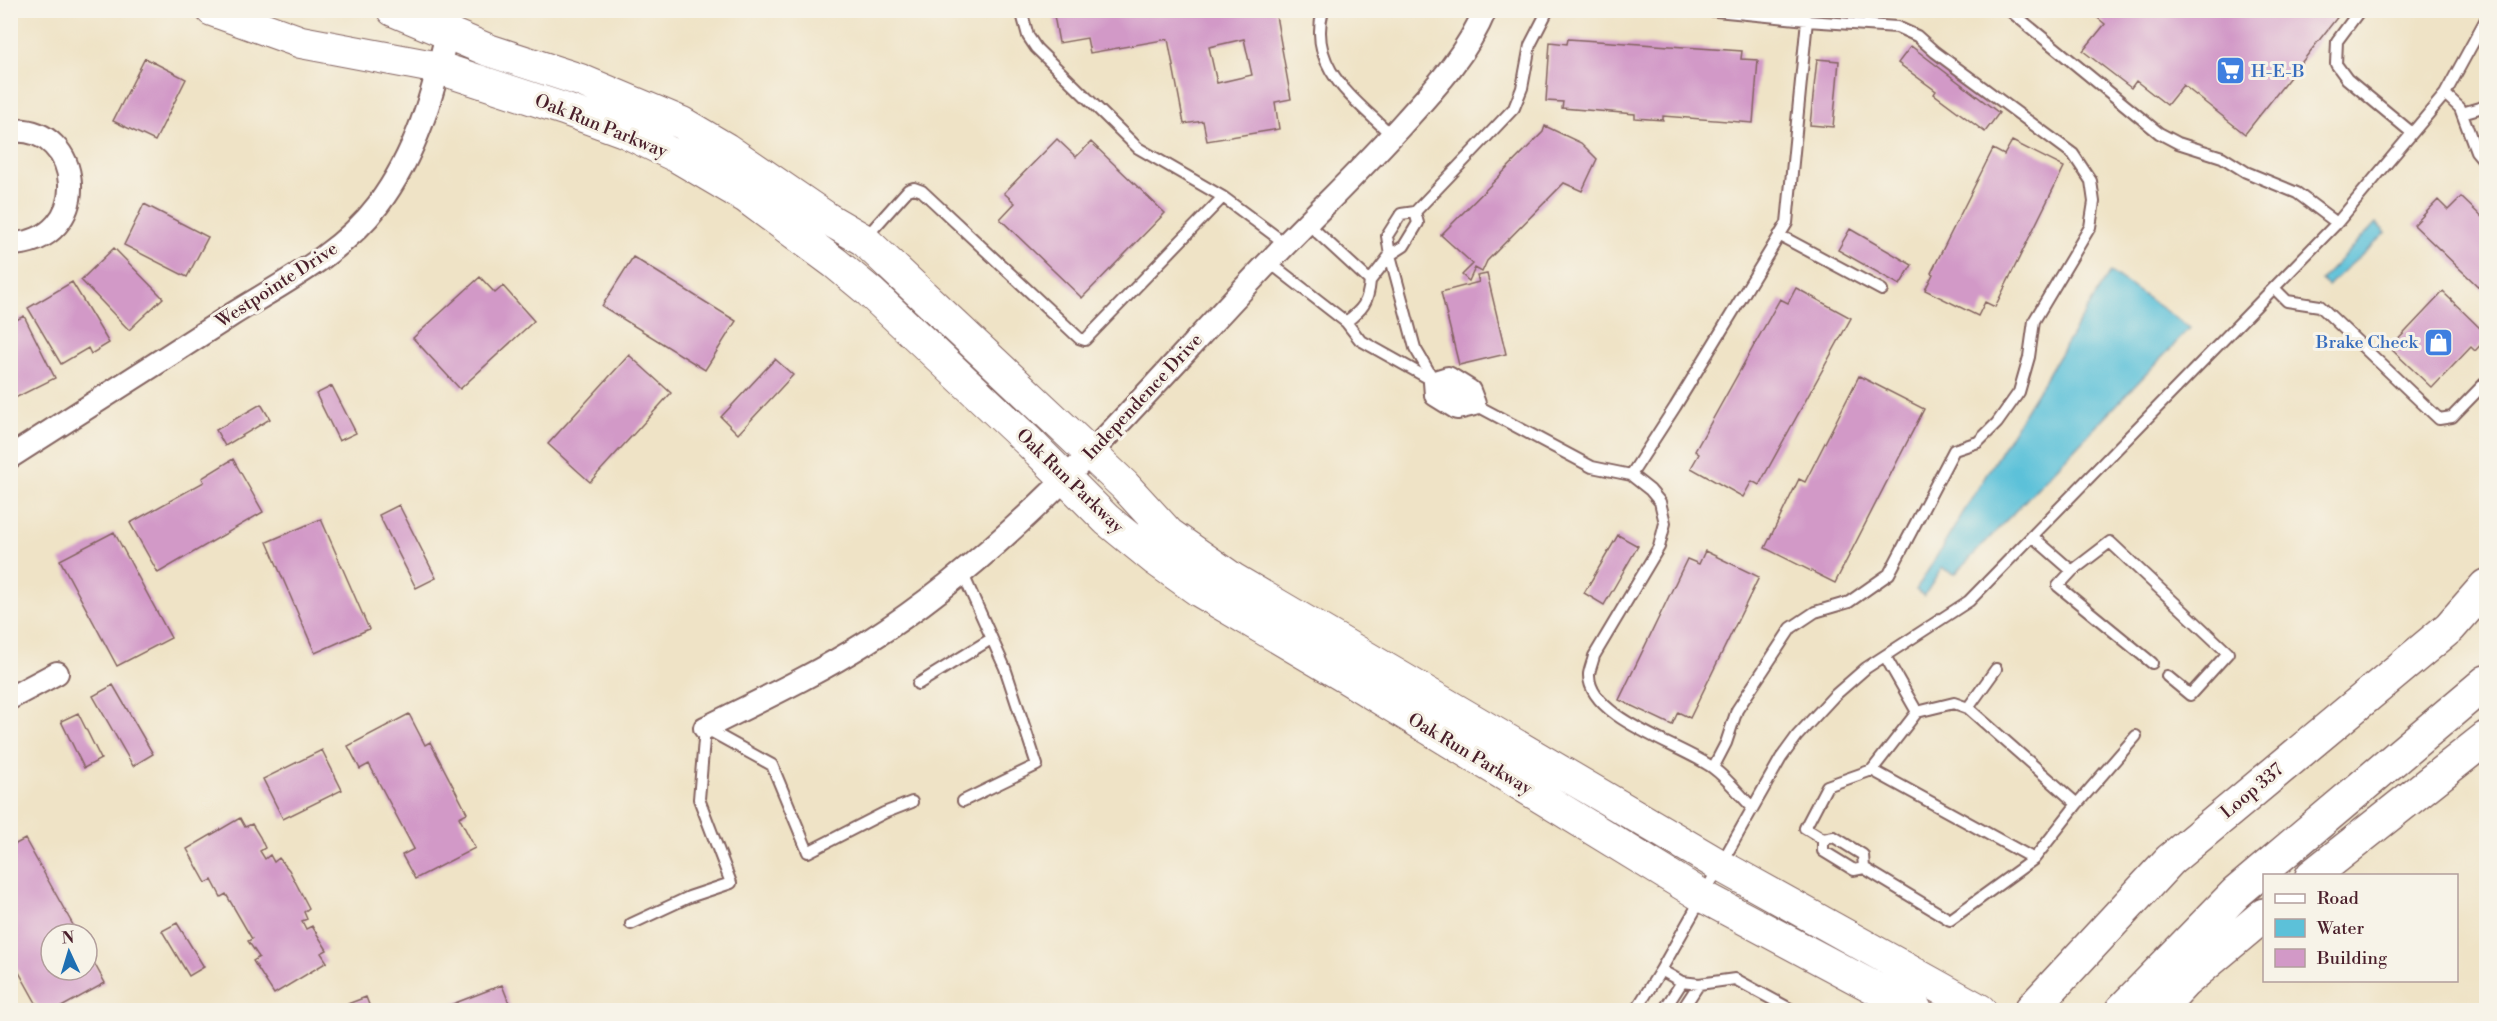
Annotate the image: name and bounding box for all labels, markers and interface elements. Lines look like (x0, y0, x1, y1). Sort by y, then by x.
supermarket icon: H-E-B (2214, 55, 2246, 87)
place label: H-E-B (2251, 60, 2305, 83)
street label: Oak Run Parkway (531, 89, 671, 163)
street label: Westpointe Drive (211, 237, 342, 334)
shop icon: Brake Check (2423, 326, 2455, 358)
street label: Independence Drive (1078, 329, 1208, 465)
place label: Brake Check (2315, 331, 2420, 354)
street label: Oak Run Parkway (1011, 424, 1129, 538)
street label: Oak Run Parkway (1404, 708, 1537, 800)
street label: Loop 337 (2216, 758, 2288, 824)
legend (2263, 874, 2458, 982)
text: Road (2317, 887, 2360, 910)
text: Water (2316, 917, 2365, 940)
north arrow (39, 922, 99, 982)
text: N (61, 928, 75, 948)
text: Building (2316, 947, 2388, 970)

